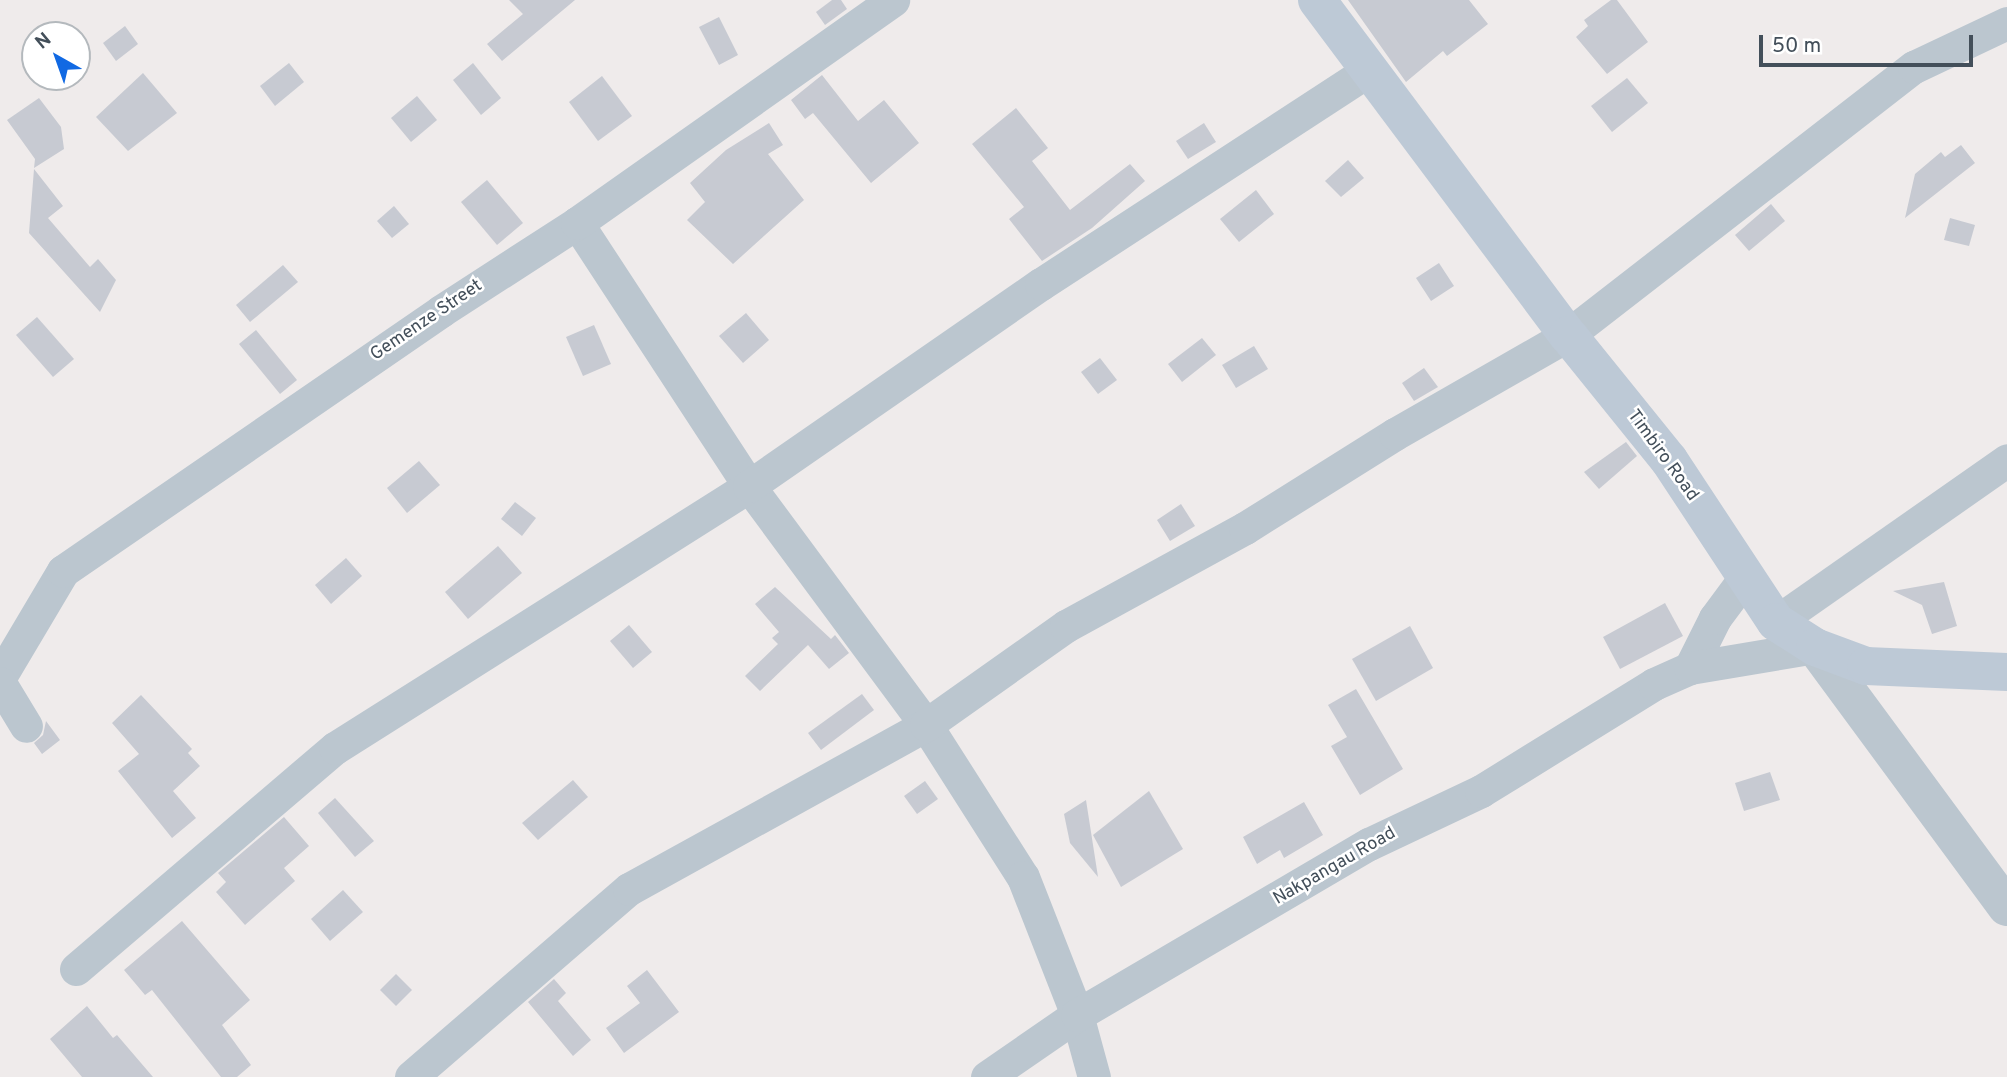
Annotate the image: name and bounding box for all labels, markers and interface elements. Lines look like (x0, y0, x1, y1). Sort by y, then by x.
north arrow (21, 21, 91, 91)
scale bar (1762, 21, 1976, 65)
text: N (31, 28, 57, 55)
text: 50 m (1772, 33, 1821, 60)
street label: Gemenze Street (367, 276, 487, 366)
street label: Timbiro Road (1622, 406, 1702, 506)
street label: Nakpangau Road (1270, 823, 1400, 911)

